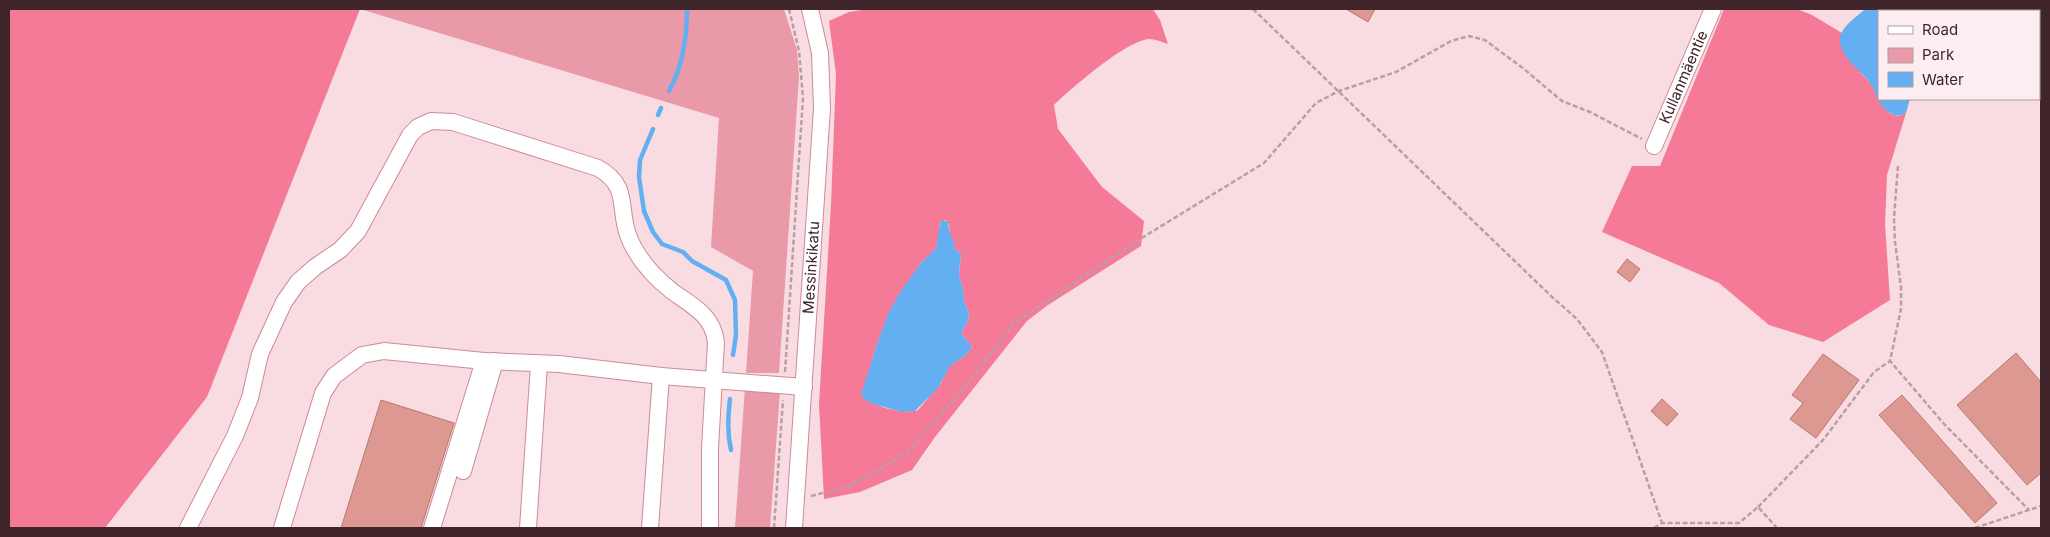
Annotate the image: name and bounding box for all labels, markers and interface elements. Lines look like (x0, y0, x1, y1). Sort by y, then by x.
legend (1878, 10, 2040, 100)
text: Road (1922, 20, 1958, 39)
street label: Kullanmäentie (1655, 27, 1712, 126)
text: Park (1922, 45, 1955, 64)
text: Water (1922, 70, 1964, 89)
street label: Messinkikatu (798, 221, 823, 315)

